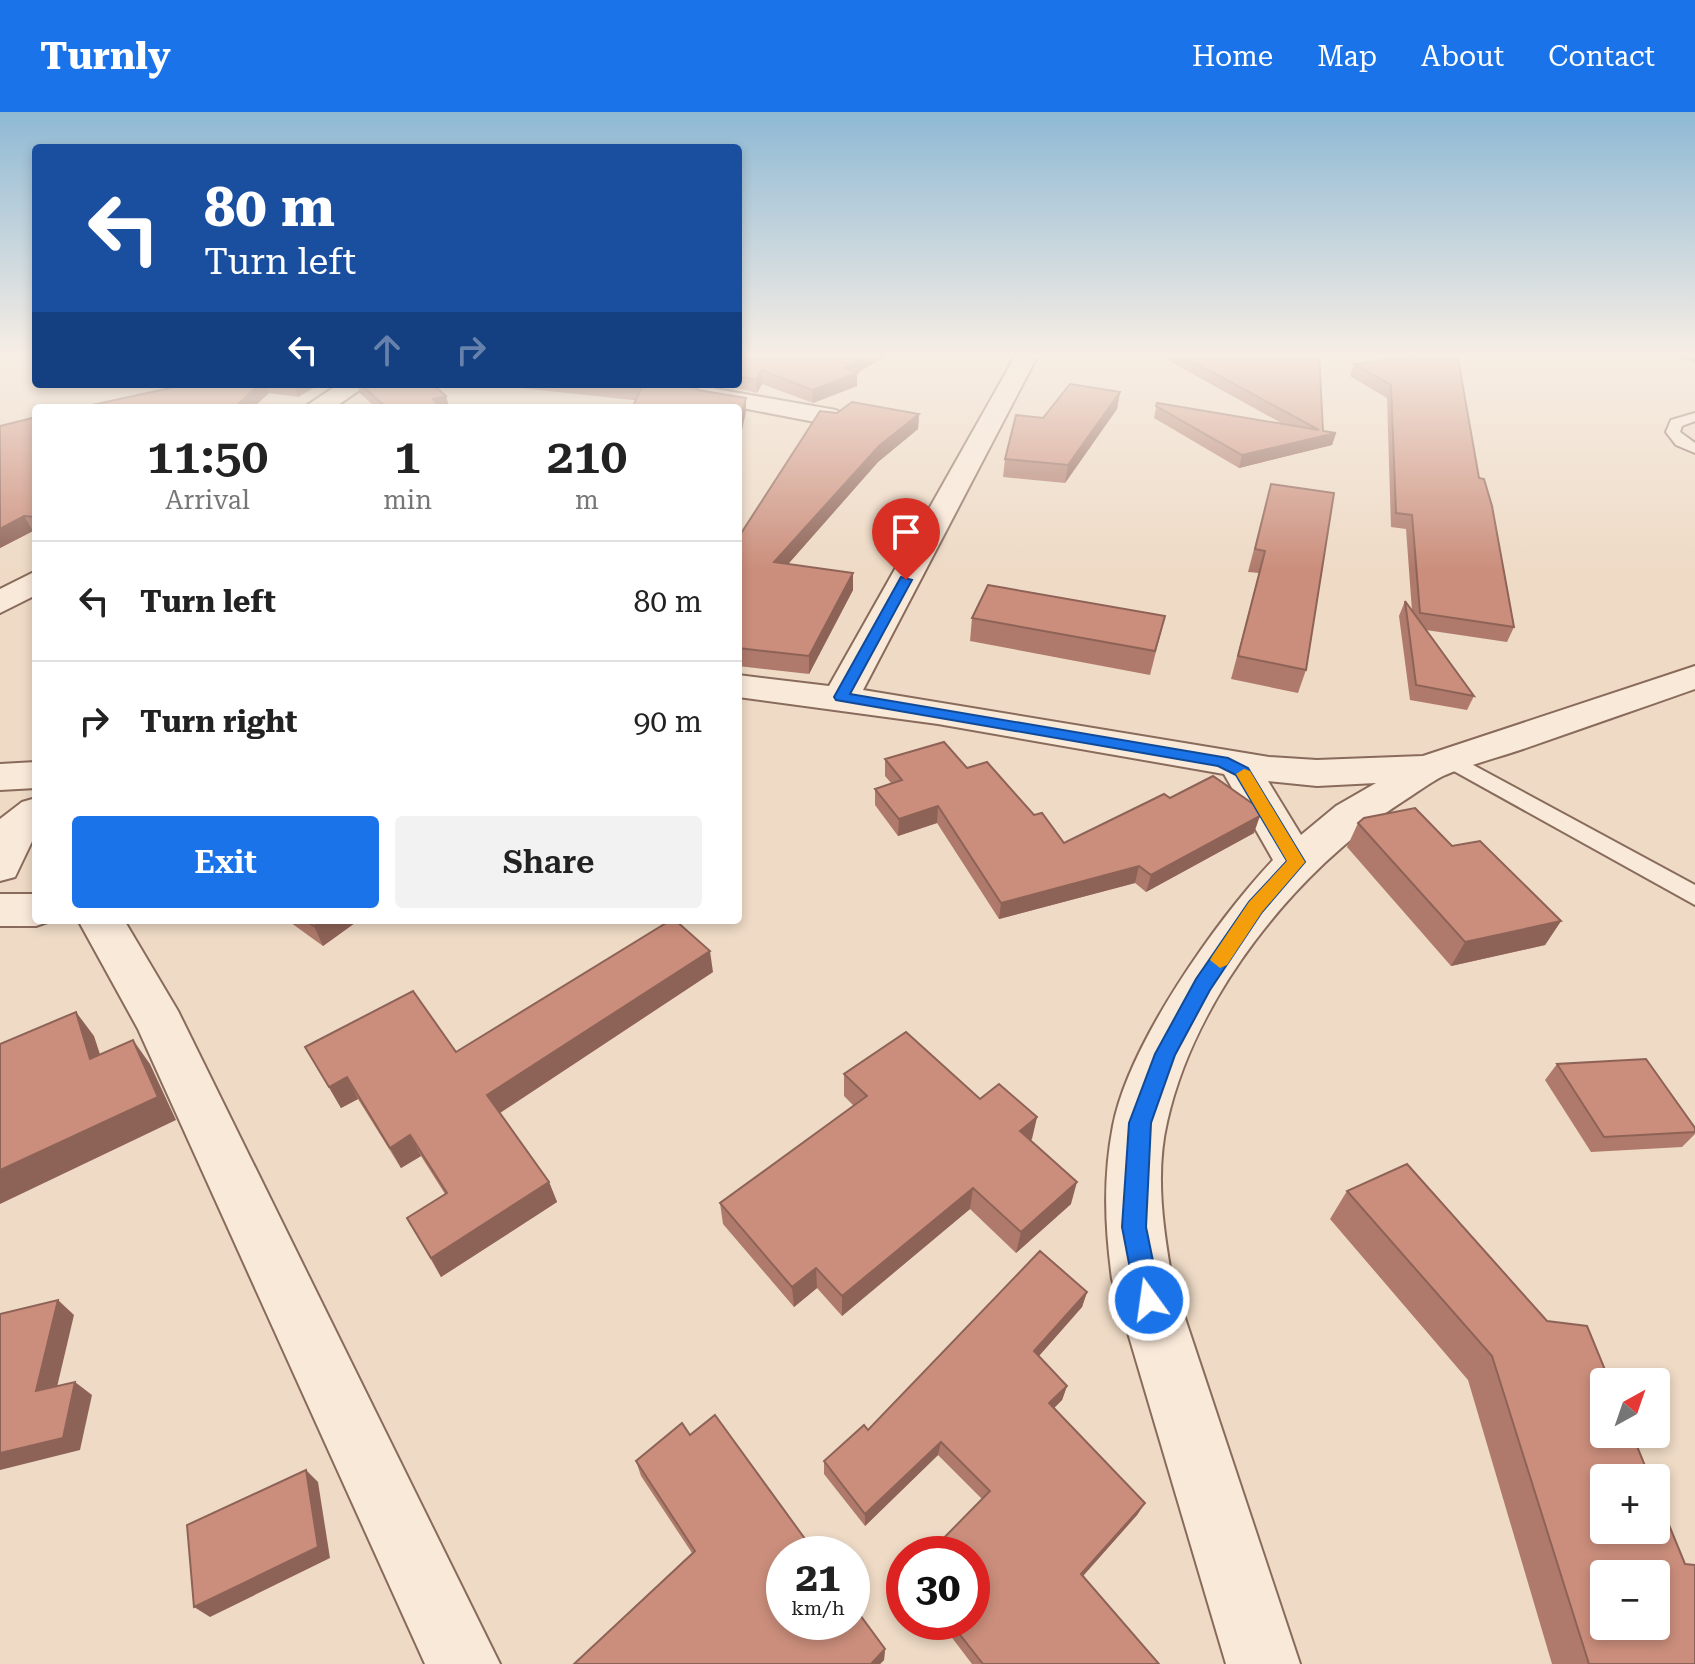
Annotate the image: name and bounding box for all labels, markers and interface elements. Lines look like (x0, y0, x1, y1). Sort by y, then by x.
text: Turnly (40, 34, 171, 78)
text: Home (1192, 40, 1273, 73)
text: Map (1317, 40, 1377, 73)
text: About (1421, 40, 1504, 73)
text: Contact (1548, 40, 1655, 73)
text: 80 m (204, 174, 335, 240)
icon: left (72, 176, 176, 280)
text: Turn left (204, 241, 356, 283)
icon: left (281, 328, 325, 372)
icon: ahead (365, 328, 409, 372)
icon: right (449, 328, 493, 372)
text: 11:50 (147, 429, 268, 485)
text: 1 (394, 429, 421, 485)
text: 210 (547, 429, 627, 485)
text: Arrival (165, 485, 250, 515)
text: min (383, 485, 432, 515)
text: m (575, 485, 599, 515)
pin (872, 498, 940, 580)
icon: arrive (884, 510, 928, 554)
icon: left (72, 579, 116, 623)
text: Turn left (140, 584, 276, 619)
text: 80 m (633, 584, 702, 619)
icon: right (72, 699, 116, 743)
text: Turn right (140, 704, 297, 739)
text: 90 m (633, 704, 702, 739)
button: Exit (72, 816, 379, 908)
button: Share (395, 816, 702, 908)
position arrow (1107, 1258, 1191, 1342)
north arrow (1590, 1368, 1670, 1448)
map controls (1590, 1368, 1670, 1640)
button: + (1590, 1464, 1670, 1544)
speed limit sign: 30 (886, 1536, 990, 1640)
text: 21 (796, 1554, 840, 1601)
button: − (1590, 1560, 1670, 1640)
text: km/h (791, 1596, 845, 1620)

